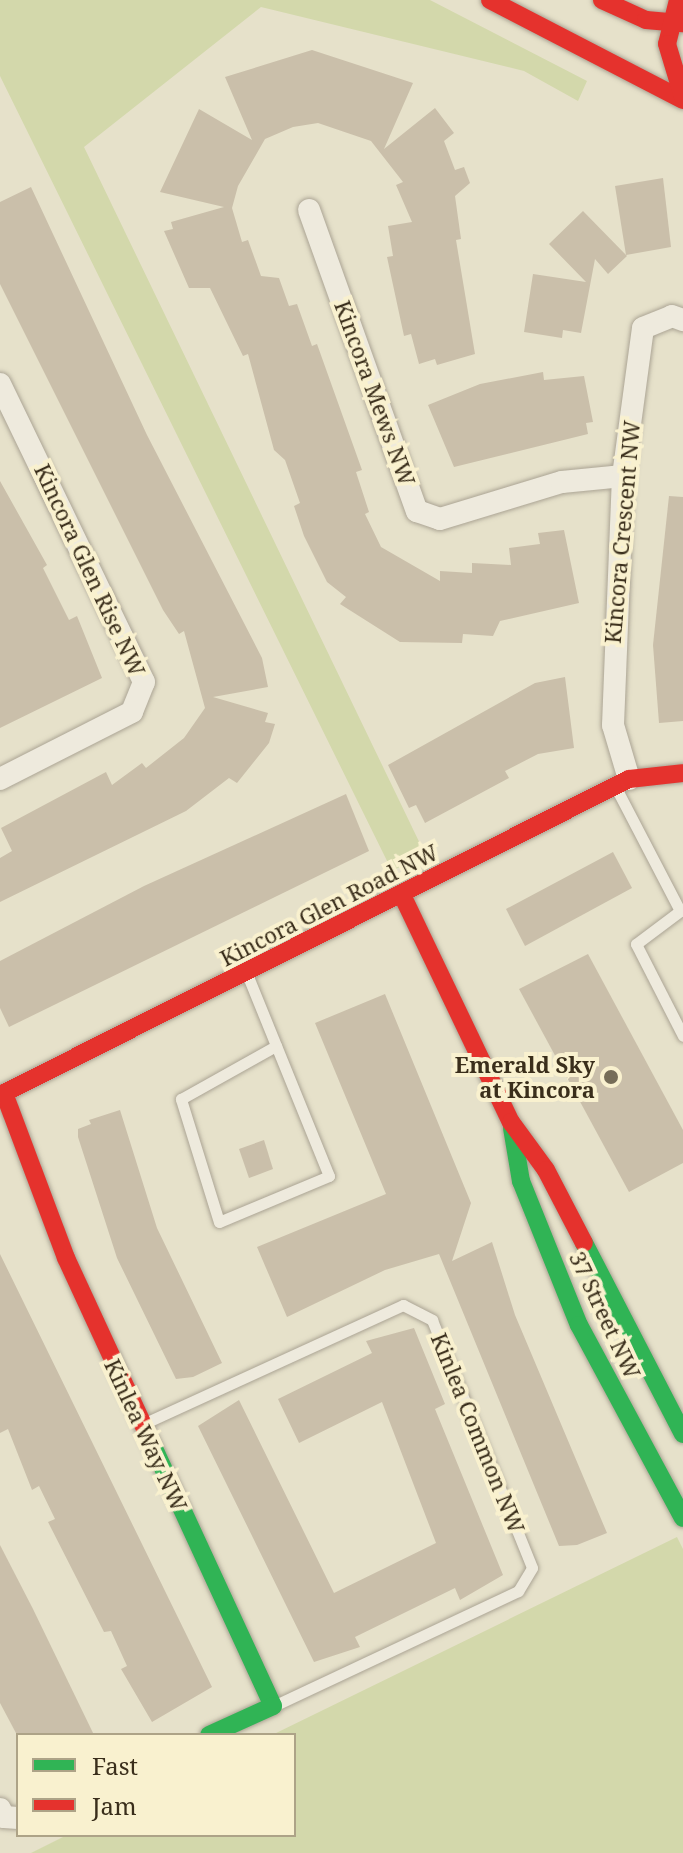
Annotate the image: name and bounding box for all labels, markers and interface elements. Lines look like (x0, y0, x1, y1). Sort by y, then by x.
street label: Kincora Mews NW (329, 297, 421, 489)
street label: Kincora Crescent NW (599, 419, 645, 645)
street label: Kincora Glen Rise NW (29, 460, 151, 680)
street label: Kincora Glen Road NW (216, 839, 442, 971)
place label: Emerald Sky at Kincora (455, 1051, 595, 1102)
marker: Emerald Sky at Kincora (602, 1068, 620, 1086)
street label: 37 Street NW (564, 1247, 646, 1383)
street label: Kinlea Common NW (426, 1329, 530, 1537)
street label: Kinlea Way NW (99, 1355, 193, 1515)
legend (16, 1733, 296, 1837)
text: Fast (92, 1749, 138, 1782)
text: Jam (92, 1789, 137, 1822)

